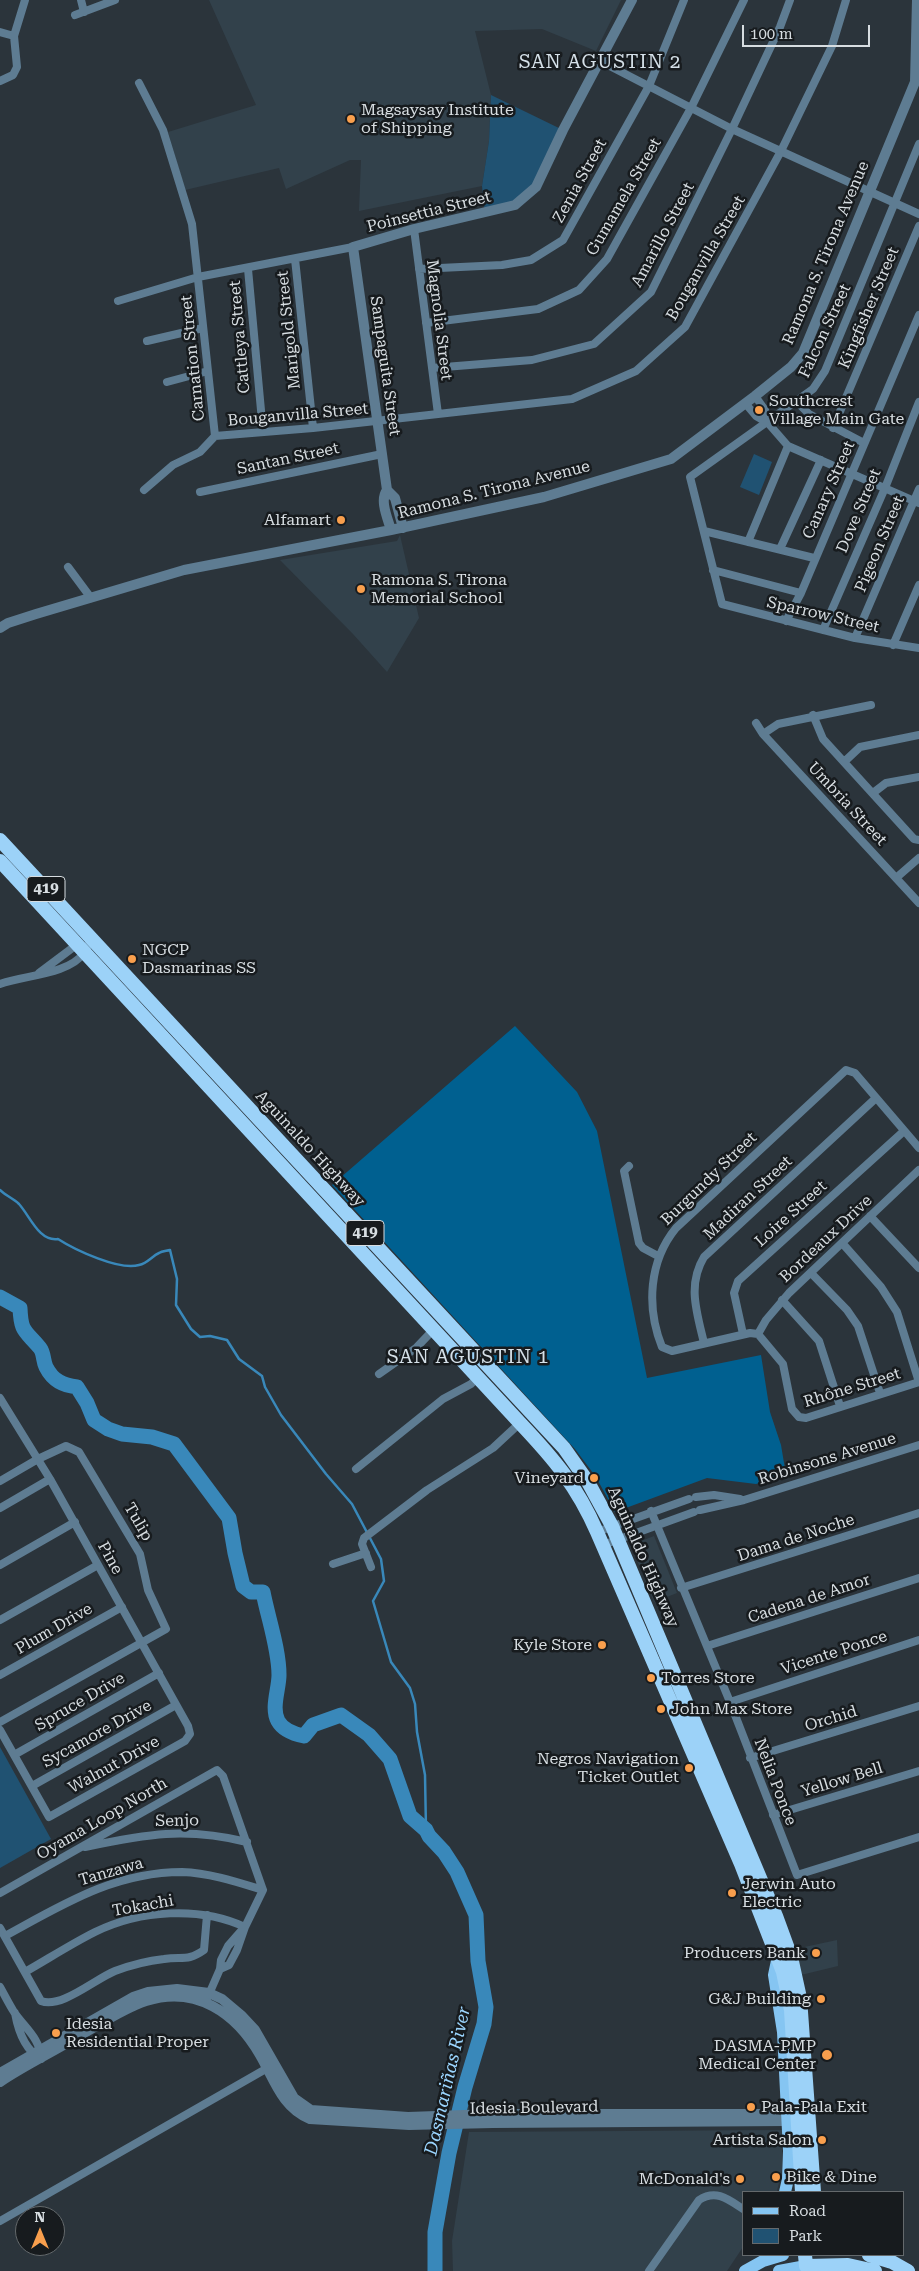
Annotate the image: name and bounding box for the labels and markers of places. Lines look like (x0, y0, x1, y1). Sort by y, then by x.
place label: Magsaysay Institute of Shipping (361, 100, 514, 138)
marker: Magsaysay Institute of Shipping (345, 113, 357, 125)
place label: Southcrest Village Main Gate (769, 391, 904, 429)
marker: Southcrest Village Main Gate (753, 404, 765, 416)
place label: Alfamart (264, 510, 331, 530)
marker: Alfamart (335, 514, 347, 526)
place label: Ramona S. Tirona Memorial School (371, 570, 507, 608)
marker: Ramona S. Tirona Memorial School (355, 583, 367, 595)
place label: NGCP Dasmarinas SS (142, 940, 256, 978)
marker: NGCP Dasmarinas SS (126, 953, 138, 965)
place label: Vineyard (514, 1468, 584, 1488)
marker: Vineyard (588, 1472, 600, 1484)
place label: Kyle Store (513, 1635, 592, 1655)
marker: Kyle Store (596, 1639, 608, 1651)
place label: Torres Store (661, 1668, 755, 1688)
marker: Torres Store (645, 1672, 657, 1684)
place label: John Max Store (671, 1699, 792, 1719)
marker: John Max Store (655, 1703, 667, 1715)
place label: Negros Navigation Ticket Outlet (537, 1749, 679, 1787)
marker: Negros Navigation Ticket Outlet (683, 1762, 695, 1774)
place label: Jerwin Auto Electric (742, 1874, 836, 1912)
marker: Jerwin Auto Electric (726, 1887, 738, 1899)
place label: Producers Bank (684, 1943, 806, 1963)
marker: Producers Bank (810, 1947, 822, 1959)
place label: G&J Building (708, 1989, 811, 2009)
marker: G&J Building (815, 1993, 827, 2005)
place label: Idesia Residential Proper (66, 2014, 209, 2052)
marker: Idesia Residential Proper (50, 2027, 62, 2039)
place label: DASMA-PMP Medical Center (698, 2036, 816, 2074)
marker: DASMA-PMP Medical Center (820, 2048, 834, 2062)
place label: Pala-Pala Exit (761, 2097, 867, 2117)
marker: Pala-Pala Exit (745, 2101, 757, 2113)
place label: Artista Salon (713, 2130, 812, 2150)
marker: Artista Salon (816, 2134, 828, 2146)
place label: Bike & Dine (786, 2167, 877, 2187)
place label: McDonald's (639, 2169, 730, 2189)
marker: Bike & Dine (770, 2171, 782, 2183)
marker: McDonald's (734, 2173, 746, 2185)

